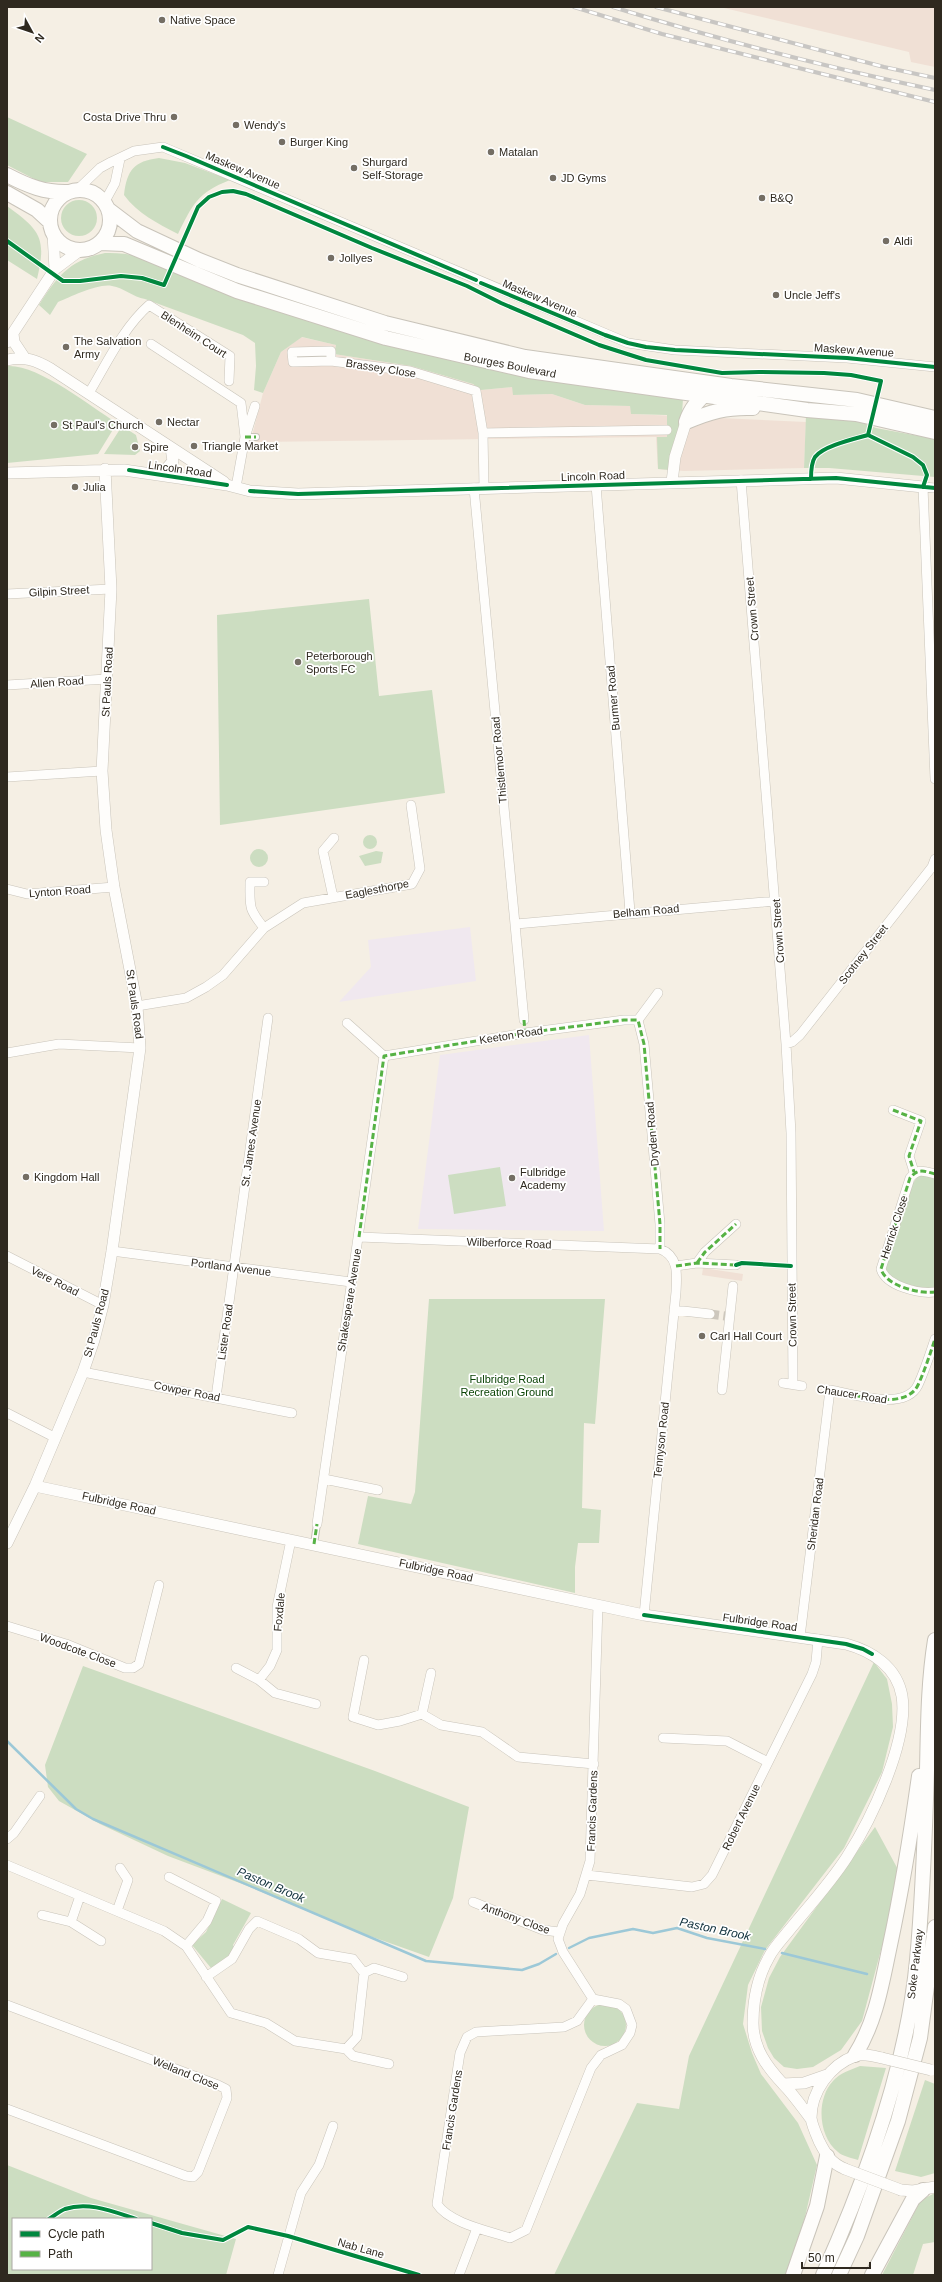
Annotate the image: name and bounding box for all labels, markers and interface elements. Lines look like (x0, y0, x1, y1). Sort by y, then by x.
north arrow (12, 12, 52, 52)
place label: Native Space (170, 14, 235, 26)
marker: Native Space (157, 15, 167, 25)
text: N (32, 32, 47, 45)
place label: Costa Drive Thru (83, 111, 166, 123)
marker: Costa Drive Thru (169, 112, 179, 122)
place label: Wendy's (244, 119, 286, 131)
marker: Wendy's (231, 120, 241, 130)
place label: Burger King (290, 136, 348, 148)
marker: Burger King (277, 137, 287, 147)
place label: Matalan (499, 146, 538, 158)
marker: Matalan (486, 147, 496, 157)
street label: Maskew Avenue (204, 149, 282, 191)
place label: Shurgard Self-Storage (362, 156, 423, 181)
marker: Shurgard Self-Storage (349, 163, 359, 173)
place label: JD Gyms (561, 172, 607, 184)
marker: JD Gyms (548, 173, 558, 183)
place label: B&Q (770, 192, 794, 204)
marker: B&Q (757, 193, 767, 203)
place label: Aldi (894, 235, 912, 247)
marker: Aldi (881, 236, 891, 246)
place label: Jollyes (339, 252, 373, 264)
marker: Jollyes (326, 253, 336, 263)
street label: Maskew Avenue (501, 277, 579, 319)
place label: Uncle Jeff's (784, 289, 841, 301)
marker: Uncle Jeff's (771, 290, 781, 300)
street label: Blenheim Court (159, 308, 229, 360)
place label: The Salvation Army (74, 335, 141, 360)
street label: Maskew Avenue (814, 341, 894, 359)
marker: The Salvation Army (61, 342, 71, 352)
street label: Bourges Boulevard (463, 350, 557, 380)
street label: Brassey Close (345, 357, 417, 379)
place label: Nectar (167, 416, 200, 428)
marker: Nectar (154, 417, 164, 427)
place label: St Paul's Church (62, 419, 144, 431)
marker: St Paul's Church (49, 420, 59, 430)
place label: Triangle Market (202, 440, 278, 452)
place label: Spire (143, 441, 169, 453)
marker: Triangle Market (189, 441, 199, 451)
marker: Spire (130, 442, 140, 452)
street label: Lincoln Road (147, 459, 213, 479)
street label: Lincoln Road (561, 469, 625, 483)
place label: Julia (83, 481, 107, 493)
marker: Julia (70, 482, 80, 492)
street label: Crown Street (743, 576, 761, 642)
street label: Gilpin Street (28, 583, 90, 599)
street label: St Pauls Road (99, 647, 115, 717)
place label: Peterborough Sports FC (306, 650, 373, 675)
marker: Peterborough Sports FC (293, 657, 303, 667)
street label: Burmer Road (604, 665, 622, 731)
street label: Allen Road (30, 674, 84, 690)
street label: Thistlemoor Road (489, 716, 509, 804)
street label: Eaglesthorpe (344, 877, 410, 901)
street label: Lynton Road (29, 883, 91, 899)
street label: Crown Street (770, 899, 786, 963)
street label: Belham Road (612, 902, 680, 920)
street label: Scotney Street (836, 922, 890, 986)
street label: St Pauls Road (124, 968, 146, 1040)
street label: Keeton Road (478, 1024, 544, 1046)
street label: St. James Avenue (239, 1098, 263, 1188)
street label: Dryden Road (643, 1101, 661, 1167)
place label: Fulbridge Academy (520, 1166, 566, 1191)
place label: Kingdom Hall (34, 1171, 99, 1183)
marker: Kingdom Hall (21, 1172, 31, 1182)
marker: Fulbridge Academy (507, 1173, 517, 1183)
street label: Herrick Close (878, 1194, 910, 1260)
street label: Wilberforce Road (466, 1236, 552, 1250)
street label: Shakespeare Avenue (335, 1248, 363, 1352)
street label: Portland Avenue (190, 1256, 272, 1278)
street label: Vere Road (29, 1264, 81, 1298)
street label: Crown Street (785, 1283, 799, 1347)
street label: St Pauls Road (81, 1287, 111, 1359)
street label: Lister Road (215, 1303, 235, 1361)
place label: Carl Hall Court (710, 1330, 782, 1342)
marker: Carl Hall Court (697, 1331, 707, 1341)
park label: Fulbridge Road Recreation Ground (461, 1373, 553, 1398)
street label: Cowper Road (153, 1379, 221, 1403)
street label: Chaucer Road (816, 1383, 888, 1405)
street label: Tennyson Road (651, 1401, 671, 1479)
street label: Sheridan Road (805, 1477, 825, 1551)
street label: Fulbridge Road (81, 1489, 157, 1517)
street label: Fulbridge Road (398, 1556, 474, 1584)
street label: Foxdale (271, 1592, 287, 1632)
street label: Fulbridge Road (722, 1611, 798, 1633)
street label: Woodcote Close (38, 1631, 118, 1669)
street label: Francis Gardens (585, 1770, 599, 1852)
street label: Robert Avenue (720, 1782, 762, 1852)
water label: Paston Brook (235, 1864, 308, 1906)
street label: Anthony Close (480, 1900, 552, 1936)
water label: Paston Brook (678, 1915, 753, 1944)
street label: Soke Parkway (905, 1928, 925, 2000)
street label: Welland Close (151, 2054, 221, 2092)
street label: Francis Gardens (440, 2068, 464, 2151)
legend (12, 2218, 152, 2270)
text: Cycle path (48, 2227, 105, 2241)
street label: Nab Lane (336, 2236, 386, 2260)
scale bar (802, 2244, 870, 2270)
text: Path (48, 2247, 73, 2261)
text: 50 m (808, 2251, 835, 2265)

